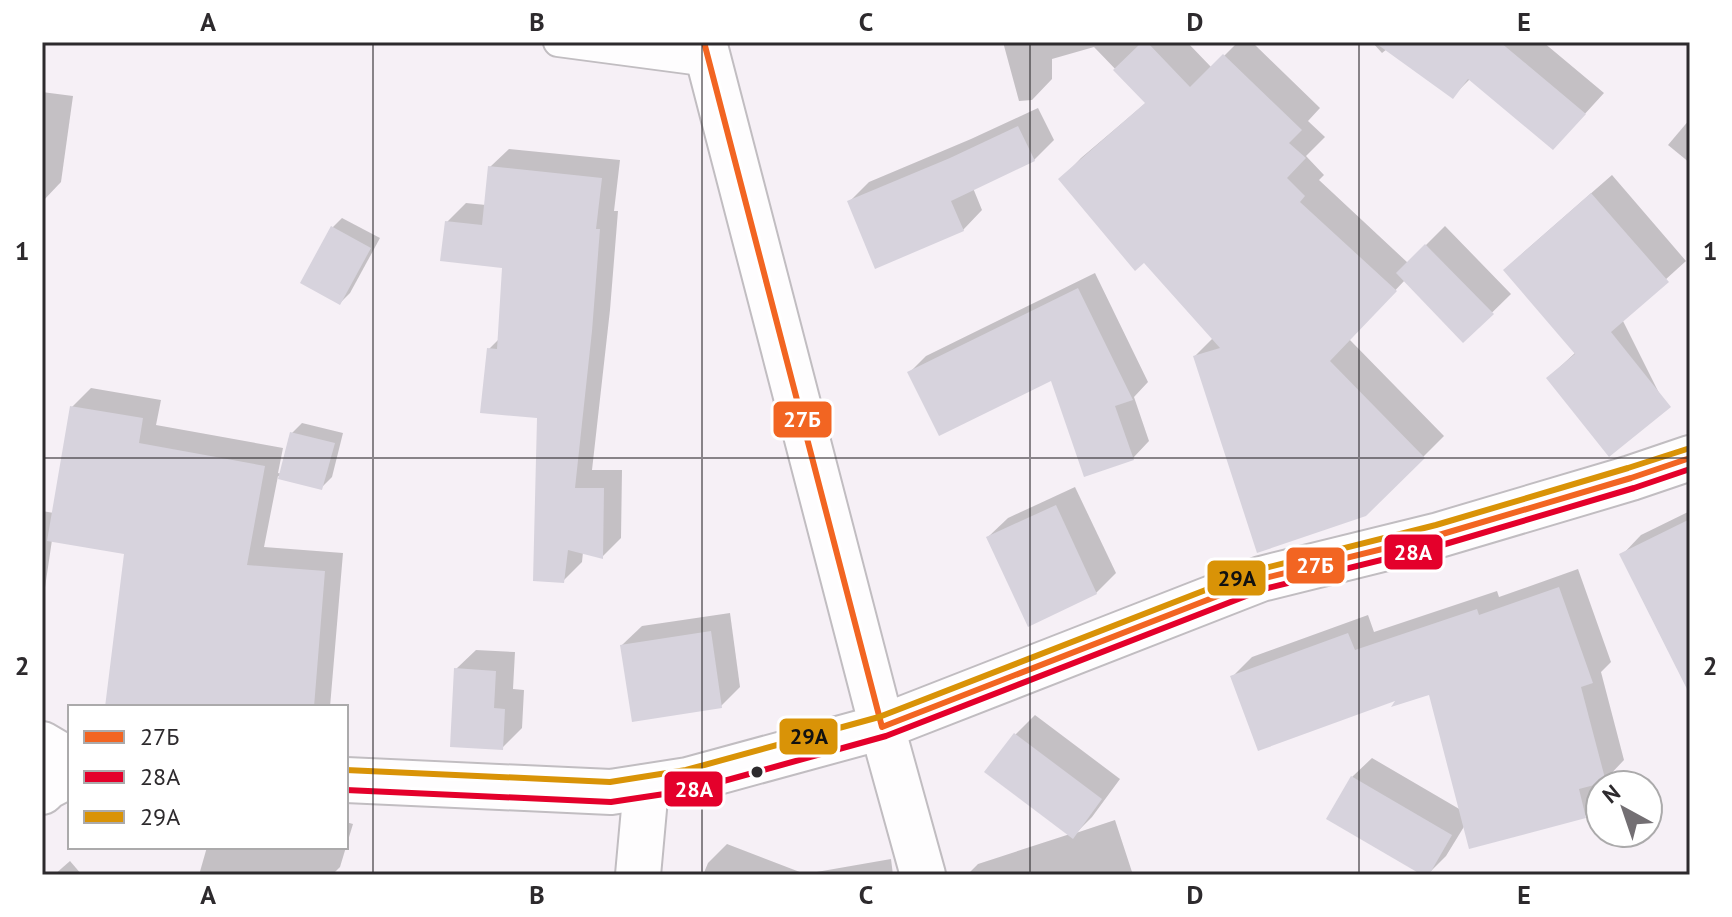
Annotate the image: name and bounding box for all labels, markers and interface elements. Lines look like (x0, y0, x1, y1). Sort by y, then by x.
text: A (200, 5, 216, 38)
text: B (529, 5, 545, 38)
text: C (859, 5, 873, 38)
text: D (1187, 5, 1203, 38)
text: E (1517, 5, 1531, 38)
text: 1 (15, 234, 29, 267)
text: 1 (1703, 234, 1717, 267)
line badge: 27Б (772, 400, 833, 439)
text: 27Б (783, 405, 821, 433)
line badge: 28А (1383, 533, 1444, 571)
text: 28А (1394, 538, 1433, 566)
line badge: 27Б (1285, 546, 1346, 585)
text: 27Б (1296, 551, 1334, 579)
line badge: 29А (1206, 559, 1267, 597)
text: 29А (1218, 564, 1257, 592)
text: 2 (15, 649, 29, 682)
text: 2 (1703, 649, 1717, 682)
legend (68, 705, 348, 849)
line badge: 29А (778, 717, 839, 756)
text: 27Б (140, 721, 179, 752)
text: 29А (790, 722, 829, 750)
text: 28А (140, 761, 180, 792)
unlabelled marker (749, 764, 765, 780)
north arrow (1584, 769, 1664, 849)
line badge: 28А (663, 770, 724, 808)
text: 28А (675, 775, 714, 803)
text: N (1597, 778, 1626, 809)
text: 29А (140, 801, 180, 832)
text: A (200, 878, 216, 911)
text: B (529, 878, 545, 911)
text: C (859, 878, 873, 911)
text: D (1187, 878, 1203, 911)
text: E (1517, 878, 1531, 911)

